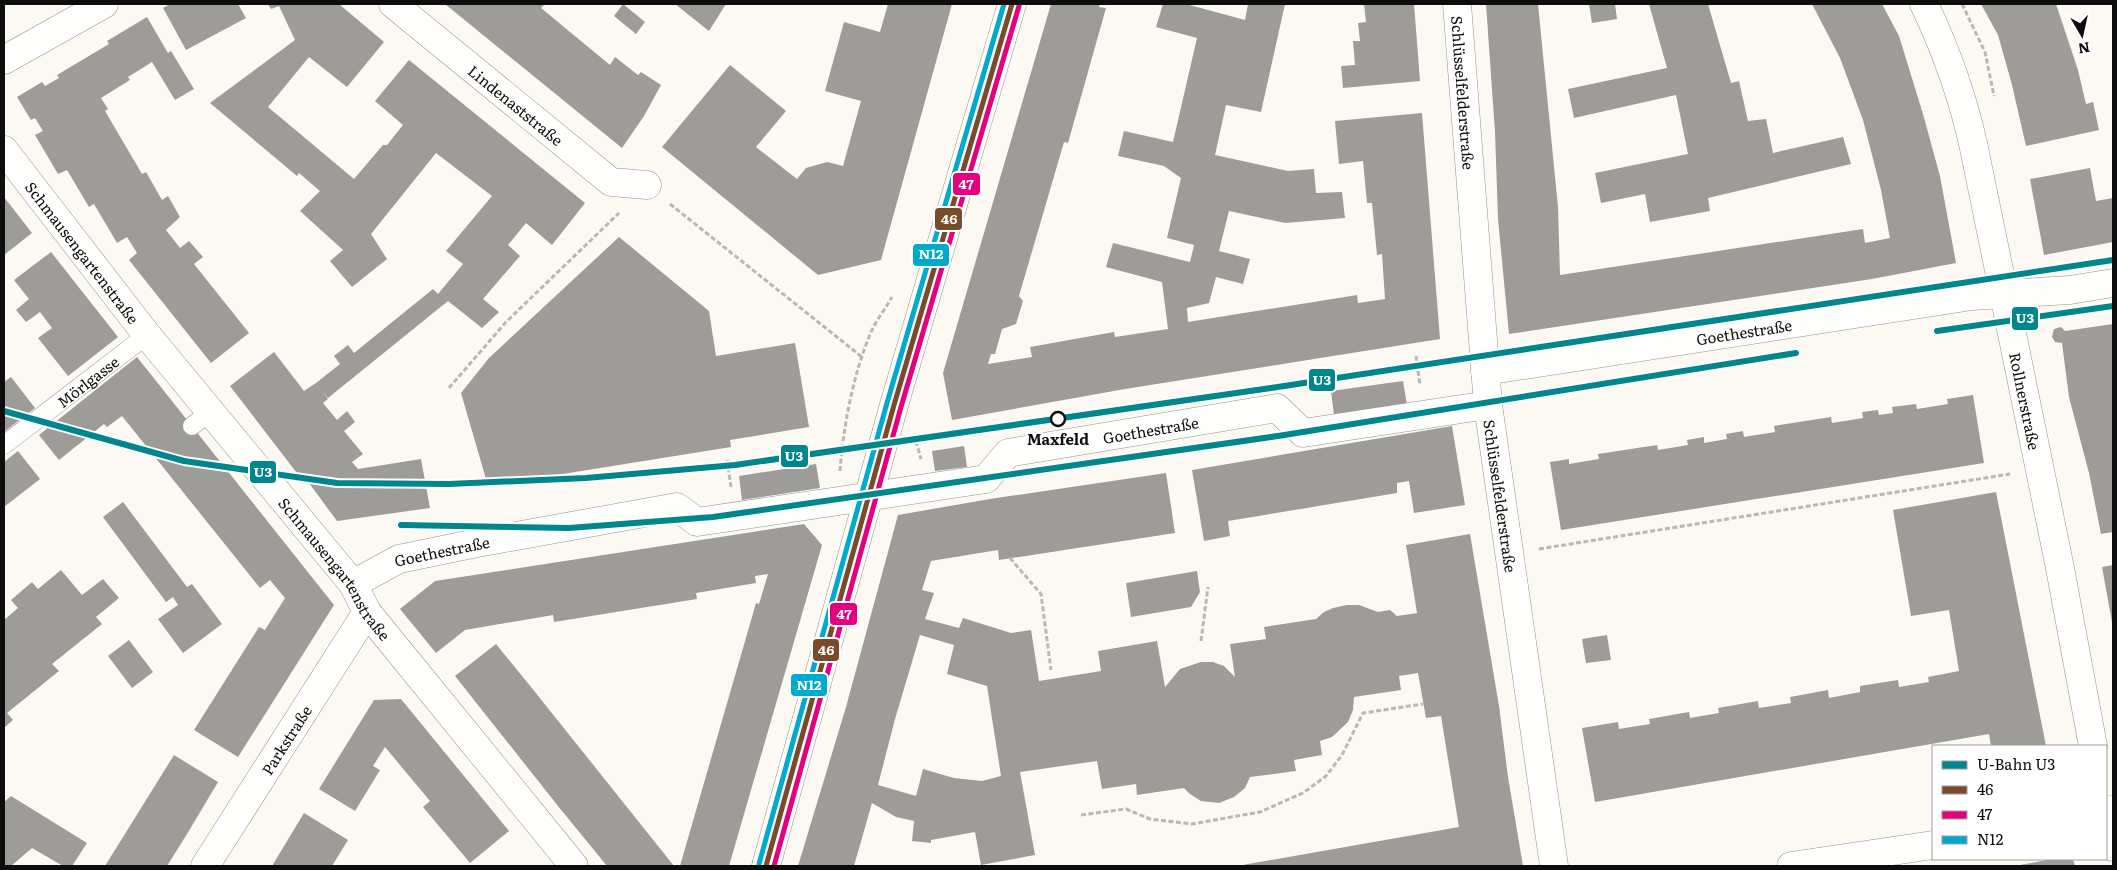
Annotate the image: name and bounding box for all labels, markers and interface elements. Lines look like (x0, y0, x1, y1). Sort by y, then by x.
north arrow (2057, 10, 2107, 60)
street label: Schlüsselfelderstraße (1446, 15, 1481, 171)
text: N (2077, 38, 2092, 60)
street label: Lindenaststraße (464, 59, 569, 151)
line badge: 47 (952, 172, 981, 196)
text: 47 (958, 173, 974, 193)
street label: Schmausengartenstraße (20, 176, 145, 328)
line badge: 46 (934, 207, 963, 231)
text: 46 (941, 208, 957, 228)
line badge: N12 (912, 243, 950, 267)
text: N12 (918, 243, 944, 263)
line badge: U3 (2011, 306, 2039, 331)
text: U3 (2016, 307, 2035, 327)
street label: Goethestraße (1694, 312, 1794, 350)
street label: Mörlgasse (51, 350, 123, 412)
street label: Rollnerstraße (2005, 350, 2047, 452)
line badge: U3 (1308, 368, 1336, 392)
text: U3 (1313, 369, 1332, 389)
street label: Goethestraße (1101, 410, 1200, 448)
marker: Maxfeld (1050, 411, 1066, 427)
street label: Schlüsselfelderstraße (1479, 418, 1523, 574)
place label: Maxfeld (1027, 427, 1089, 450)
line badge: U3 (780, 444, 809, 468)
text: U3 (785, 445, 804, 465)
line badge: U3 (249, 460, 277, 484)
text: U3 (254, 461, 273, 481)
street label: Schmausengartenstraße (274, 492, 397, 645)
street label: Goethestraße (392, 529, 491, 571)
line badge: 47 (829, 602, 858, 626)
text: 47 (836, 603, 852, 623)
line badge: 46 (812, 638, 840, 662)
text: 46 (818, 639, 834, 659)
line badge: N12 (790, 673, 828, 697)
text: N12 (796, 674, 822, 694)
street label: Parkstraße (255, 700, 317, 779)
legend (1932, 745, 2107, 860)
text: U-Bahn U3 (1977, 752, 2055, 775)
text: 46 (1977, 777, 1993, 800)
text: 47 (1977, 802, 1993, 825)
text: N12 (1977, 827, 2004, 850)

